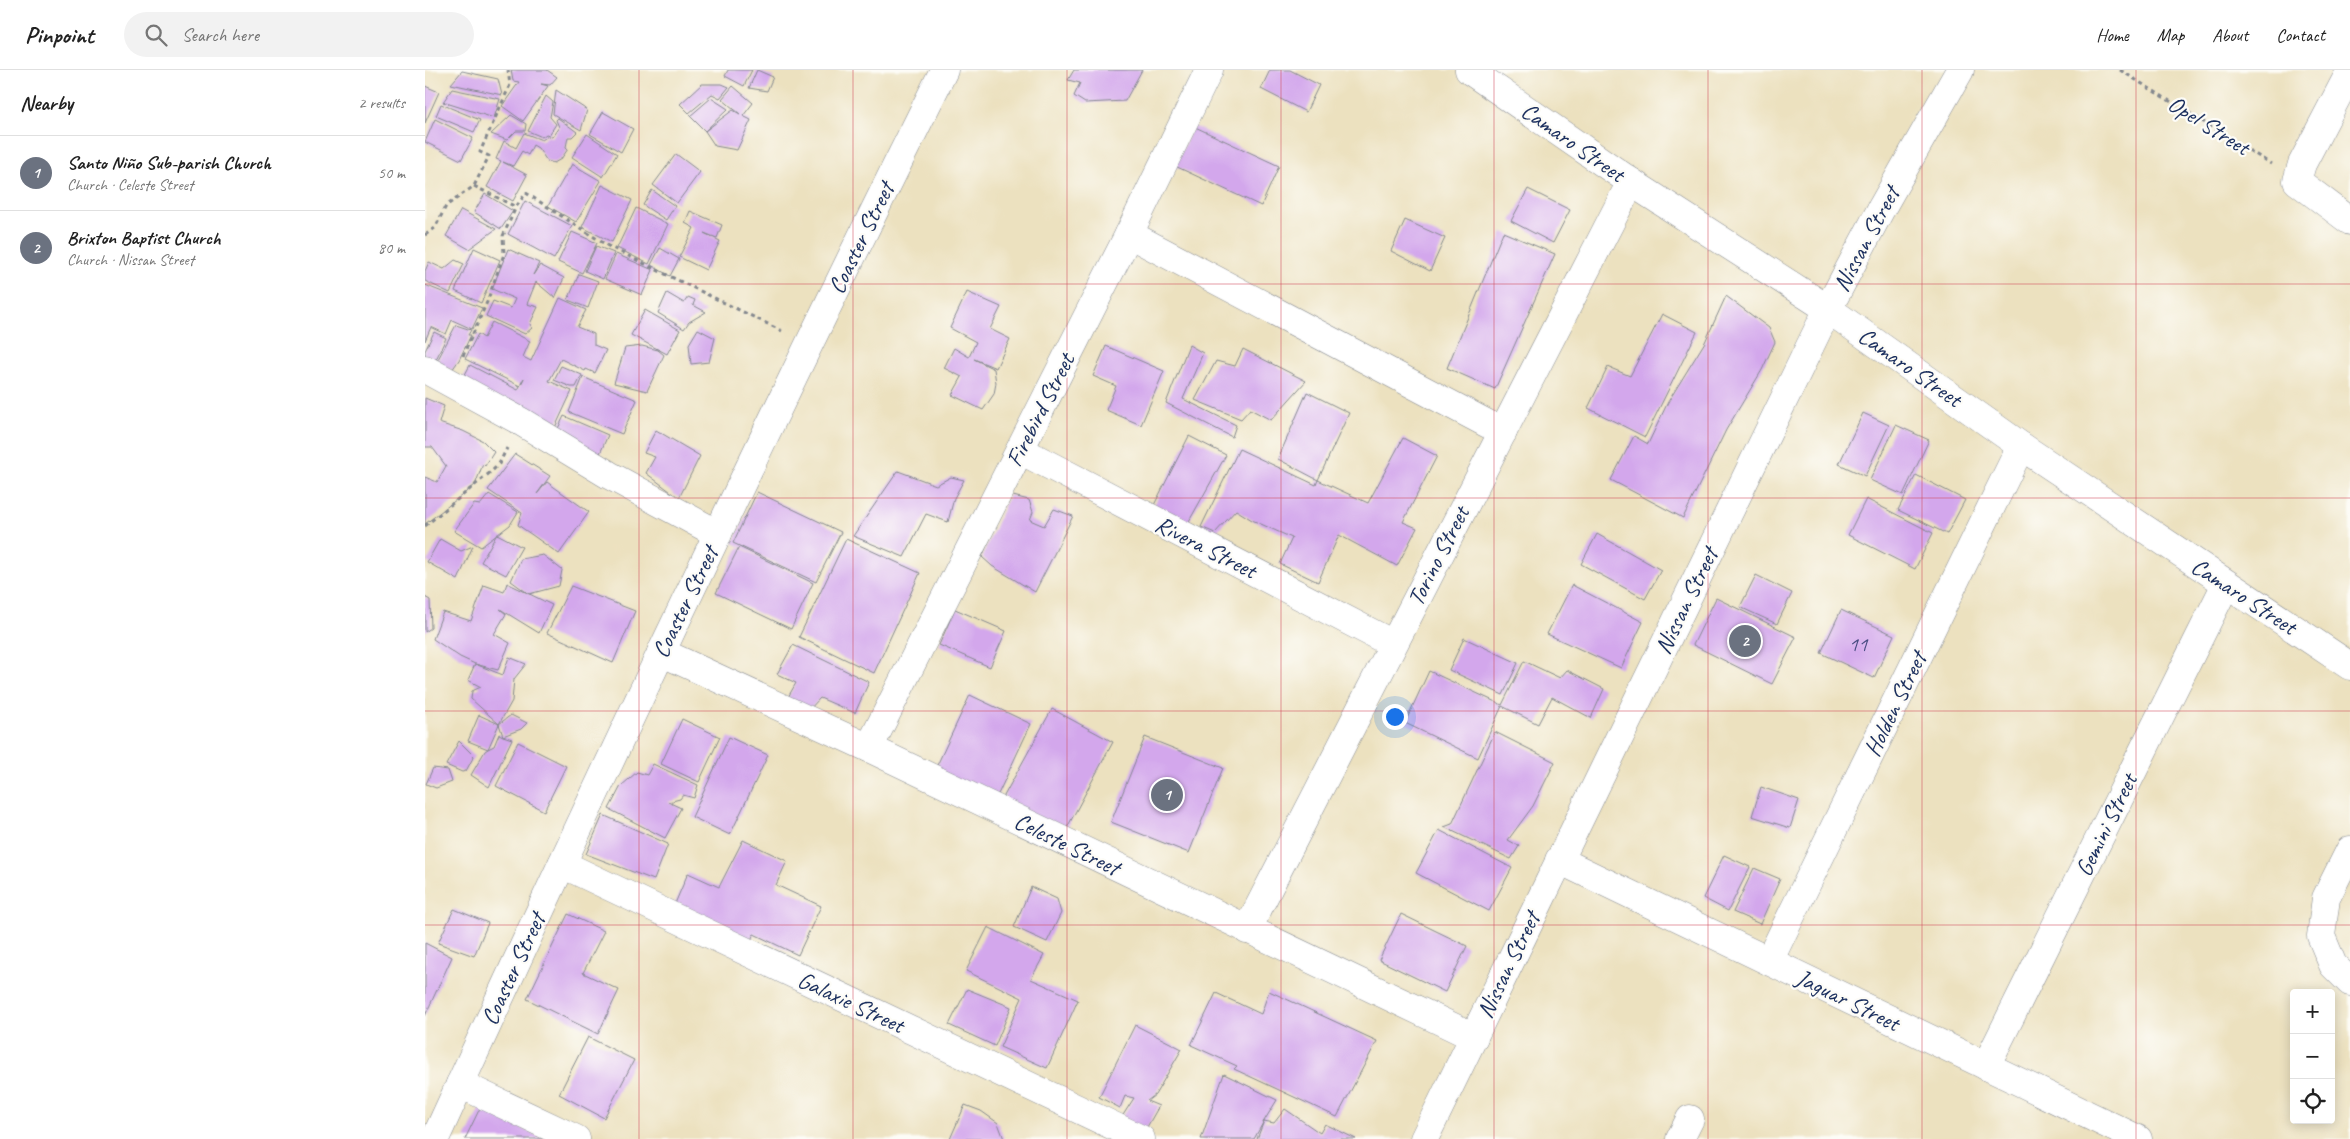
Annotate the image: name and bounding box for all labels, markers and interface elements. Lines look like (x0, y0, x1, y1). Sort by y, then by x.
search box (124, 12, 474, 57)
text: Pinpoint (25, 20, 94, 50)
icon: search (142, 21, 170, 49)
text: Search here (182, 23, 259, 47)
text: Home (2096, 24, 2129, 46)
text: Map (2157, 24, 2184, 46)
text: About (2212, 24, 2248, 46)
text: Contact (2276, 24, 2325, 46)
street label: Opel Street (2163, 88, 2257, 163)
text: Nearby (20, 90, 73, 116)
text: 2 results (358, 93, 405, 113)
street label: Camaro Street (1515, 95, 1632, 190)
text: Santo Niño Sub-parish Church (67, 151, 271, 175)
text: 1 (32, 163, 40, 183)
text: 50 m (378, 163, 405, 183)
text: Church · Celeste Street (67, 175, 193, 195)
street label: Coaster Street (821, 175, 902, 299)
street label: Nissan Street (1826, 179, 1907, 296)
text: Brixton Baptist Church (67, 226, 221, 250)
text: 2 (32, 238, 40, 258)
text: 80 m (378, 238, 405, 258)
text: Church · Nissan Street (67, 250, 194, 270)
street label: Camaro Street (1852, 320, 1969, 415)
street label: Firebird Street (999, 347, 1082, 471)
street label: Torino Street (1400, 500, 1477, 611)
street label: Rivera Street (1150, 509, 1263, 586)
street label: Coaster Street (645, 539, 726, 663)
street label: Nissan Street (1647, 540, 1726, 659)
street label: Camaro Street (2186, 551, 2304, 642)
pin: 2 (1729, 622, 1761, 660)
house number: 11 (1849, 631, 1869, 657)
street label: Holden Street (1857, 644, 1934, 761)
your location (1382, 704, 1408, 730)
street label: Gemini Street (2068, 767, 2145, 881)
pin: 1 (1151, 776, 1183, 814)
street label: Celeste Street (1010, 806, 1127, 884)
street label: Nissan Street (1469, 904, 1548, 1023)
street label: Coaster Street (474, 905, 553, 1030)
street label: Jaguar Street (1791, 962, 1906, 1039)
street label: Galaxie Street (793, 964, 911, 1041)
map controls (2290, 989, 2335, 1124)
button: + (2290, 989, 2335, 1034)
button: − (2290, 1034, 2335, 1079)
button: locate (2290, 1079, 2335, 1124)

